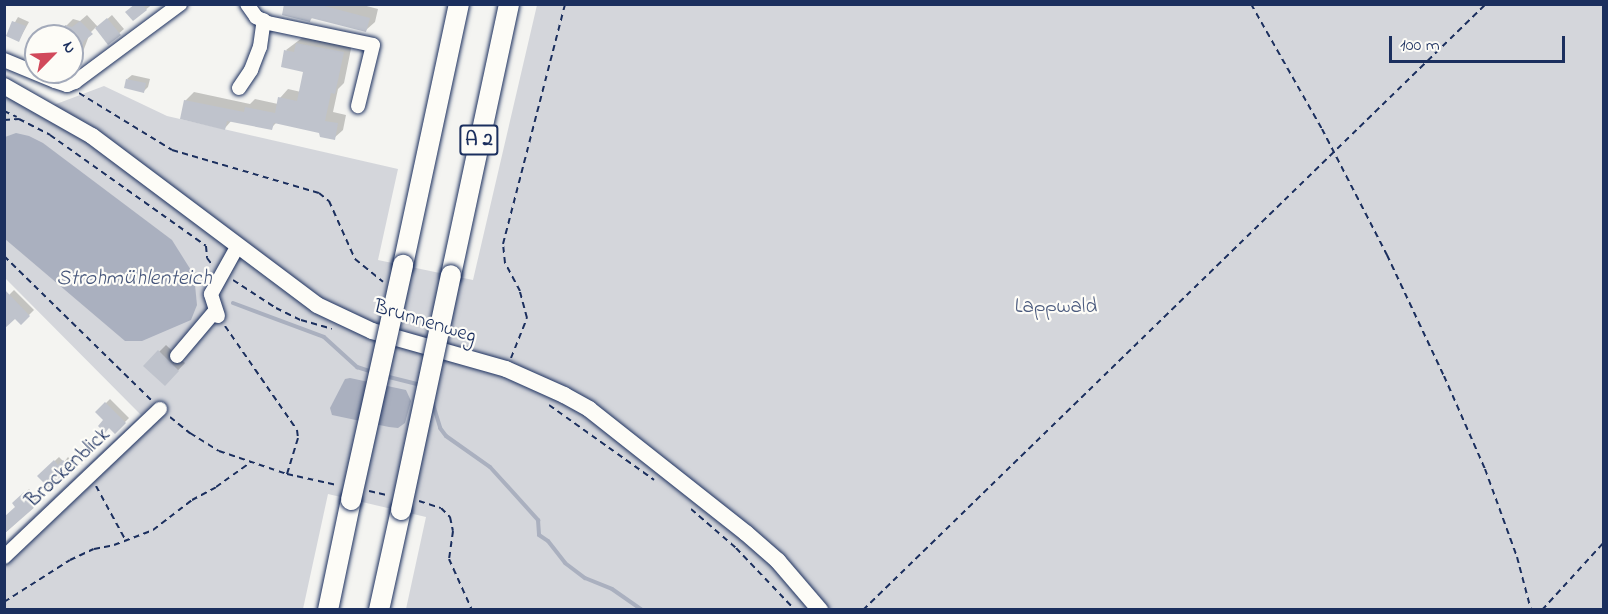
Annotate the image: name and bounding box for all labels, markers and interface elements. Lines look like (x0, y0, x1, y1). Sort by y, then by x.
north arrow (24, 24, 84, 84)
scale bar (1392, 24, 1568, 62)
text: 100 m (1400, 33, 1440, 59)
text: N (55, 38, 82, 57)
road number: A 2 (458, 123, 500, 157)
water label: Strohmühlenteich (56, 267, 212, 293)
street label: Brunnenweg (371, 294, 479, 350)
park label: Lappwald (1015, 294, 1097, 320)
street label: Brockenblick (21, 423, 115, 513)

